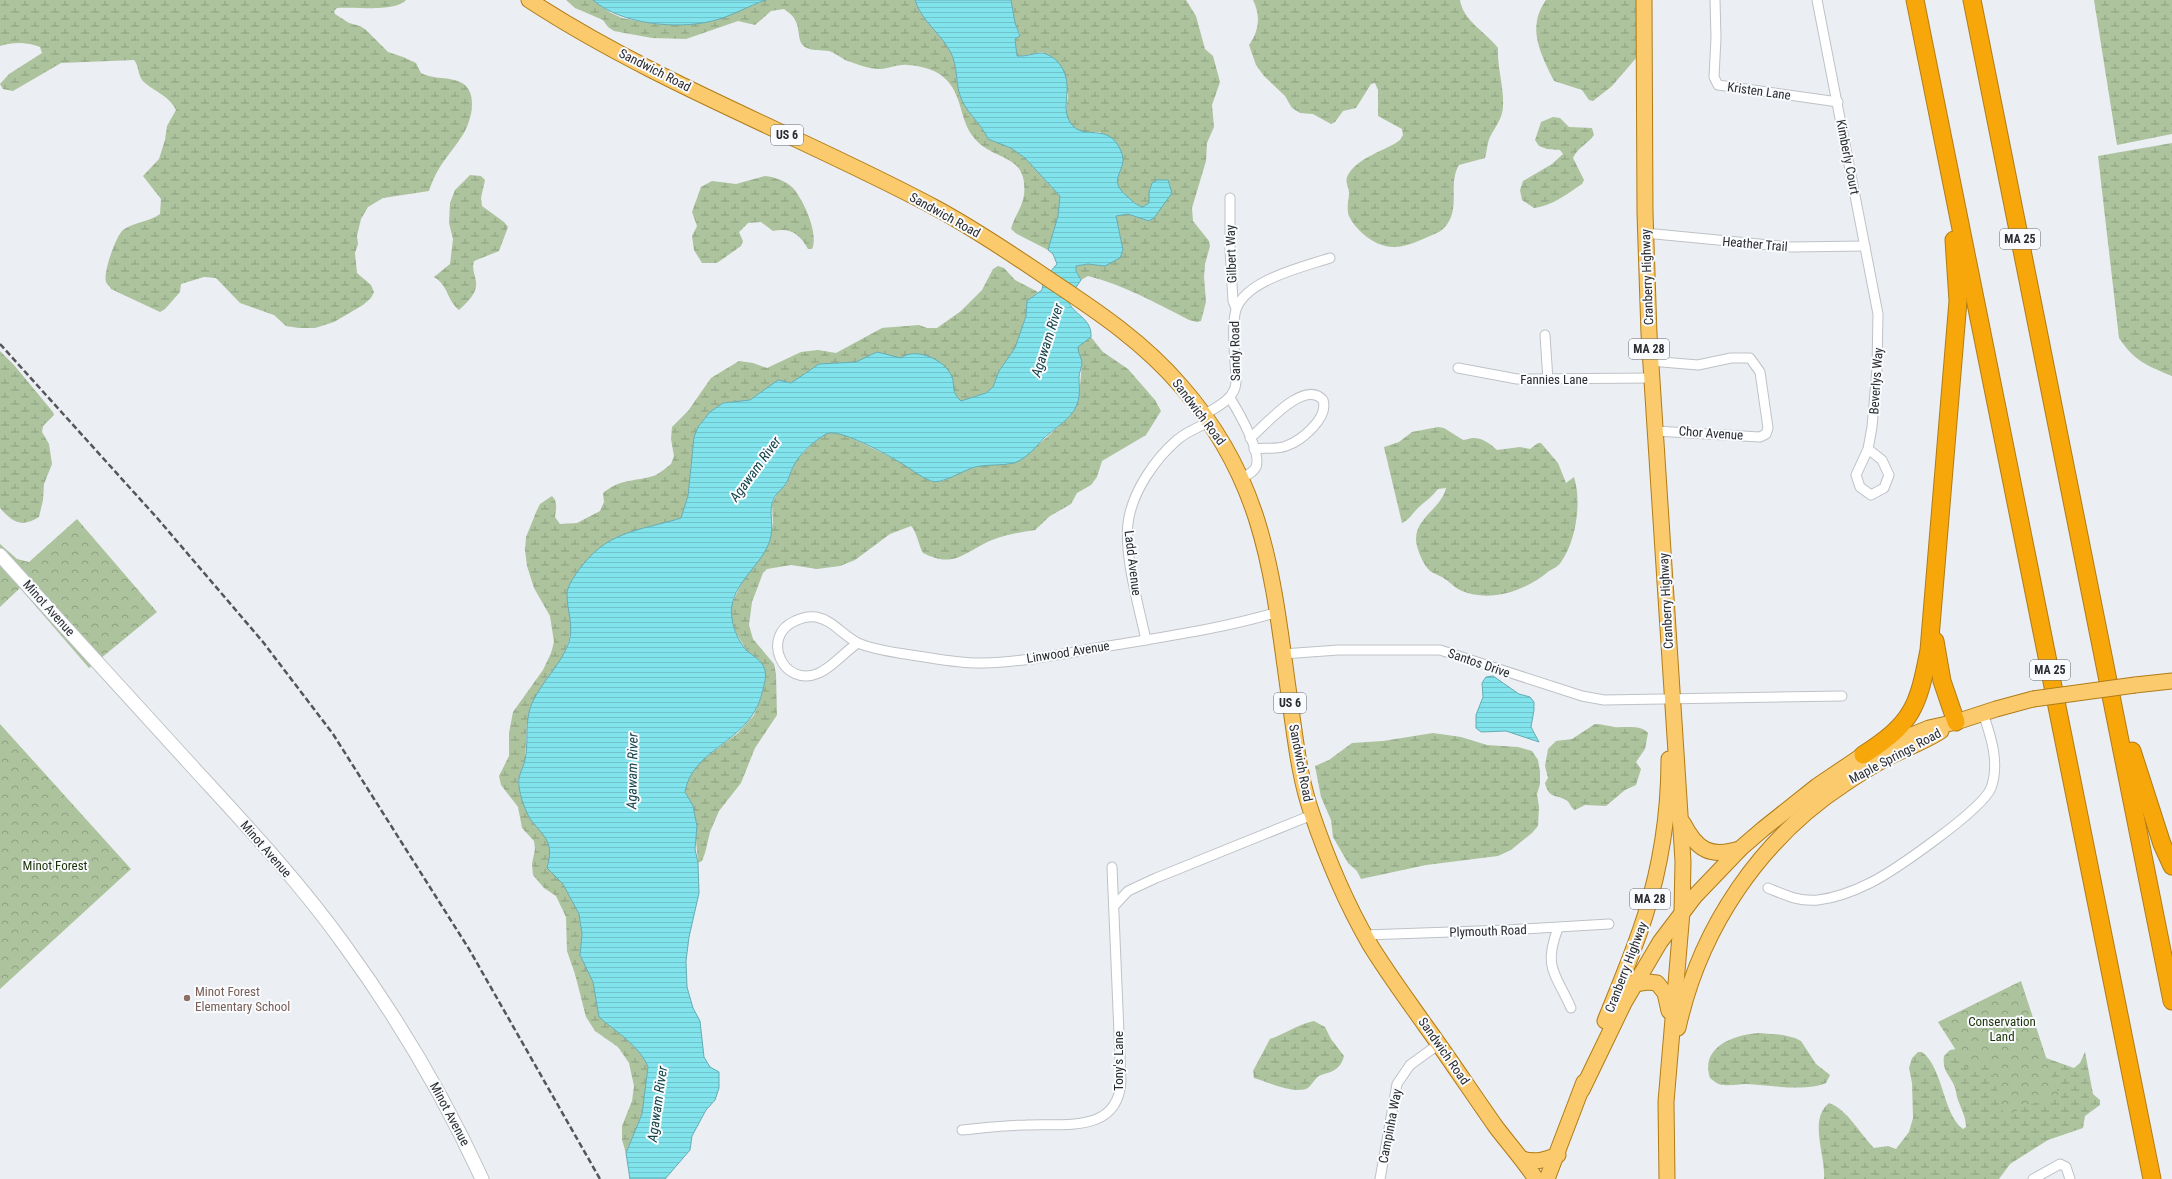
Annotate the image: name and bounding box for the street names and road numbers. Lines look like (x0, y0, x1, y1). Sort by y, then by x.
street label: Sandwich Road (617, 45, 693, 95)
street label: Kristen Lane (1726, 79, 1792, 103)
street label: Kimberly Court (1833, 118, 1863, 196)
road number: US 6 (771, 125, 803, 145)
street label: Sandwich Road (907, 189, 983, 241)
street label: Gilbert Way (1222, 224, 1240, 283)
street label: Cranberry Highway (1638, 228, 1656, 325)
road number: MA 25 (2000, 229, 2040, 249)
street label: Heather Trail (1722, 234, 1788, 254)
street label: Sandy Road (1227, 321, 1243, 381)
road number: MA 28 (1629, 339, 1669, 359)
street label: Beverlys Way (1866, 346, 1886, 415)
street label: Fannies Lane (1520, 372, 1588, 387)
street label: Sandwich Road (1169, 376, 1229, 448)
street label: Chor Avenue (1678, 423, 1744, 443)
street label: Ladd Avenue (1122, 529, 1144, 597)
street label: Cranberry Highway (1656, 552, 1676, 649)
street label: Minot Avenue (20, 577, 78, 639)
street label: Linwood Avenue (1025, 638, 1111, 666)
street label: Santos Drive (1446, 645, 1512, 681)
road number: MA 25 (2030, 660, 2070, 680)
road number: US 6 (1274, 693, 1306, 713)
street label: Sandwich Road (1286, 723, 1316, 803)
street label: Maple Springs Road (1846, 725, 1944, 787)
street label: Minot Avenue (237, 818, 295, 880)
road number: MA 28 (1630, 889, 1670, 909)
street label: Cranberry Highway (1602, 919, 1650, 1015)
street label: Plymouth Road (1449, 922, 1527, 940)
street label: Sandwich Road (1415, 1015, 1473, 1087)
street label: Tony's Lane (1111, 1031, 1126, 1091)
street label: Minot Avenue (427, 1080, 473, 1148)
street label: Campinha Way (1375, 1087, 1405, 1165)

